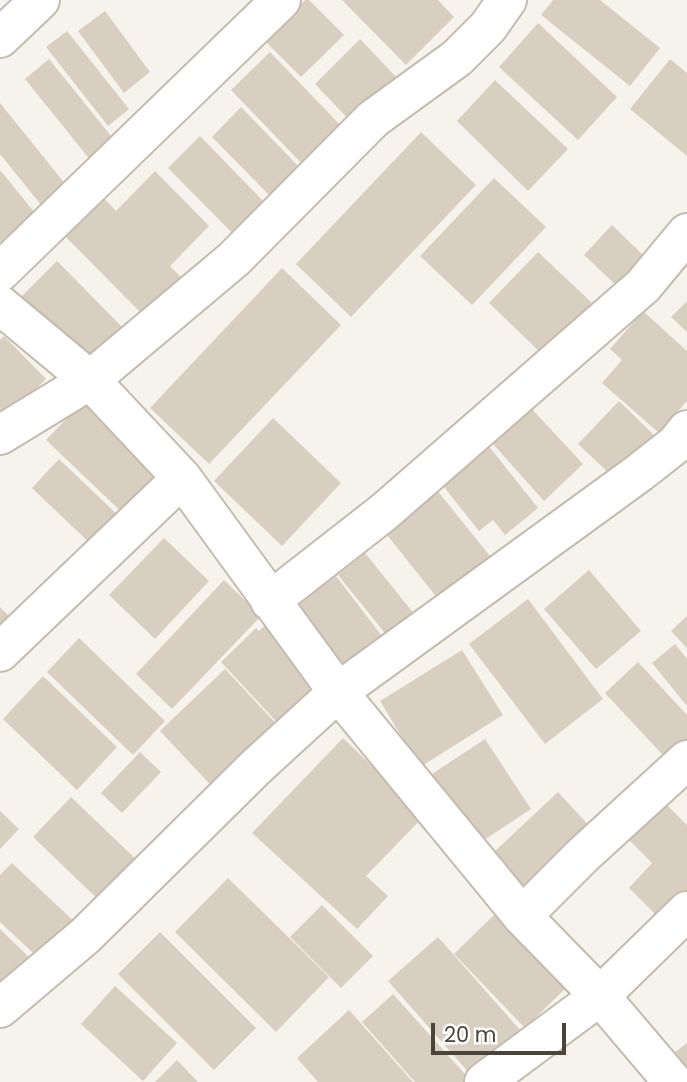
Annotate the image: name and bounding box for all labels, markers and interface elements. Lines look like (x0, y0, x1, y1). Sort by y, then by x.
scale bar (435, 1009, 570, 1052)
text: 20 m (444, 1020, 497, 1049)

